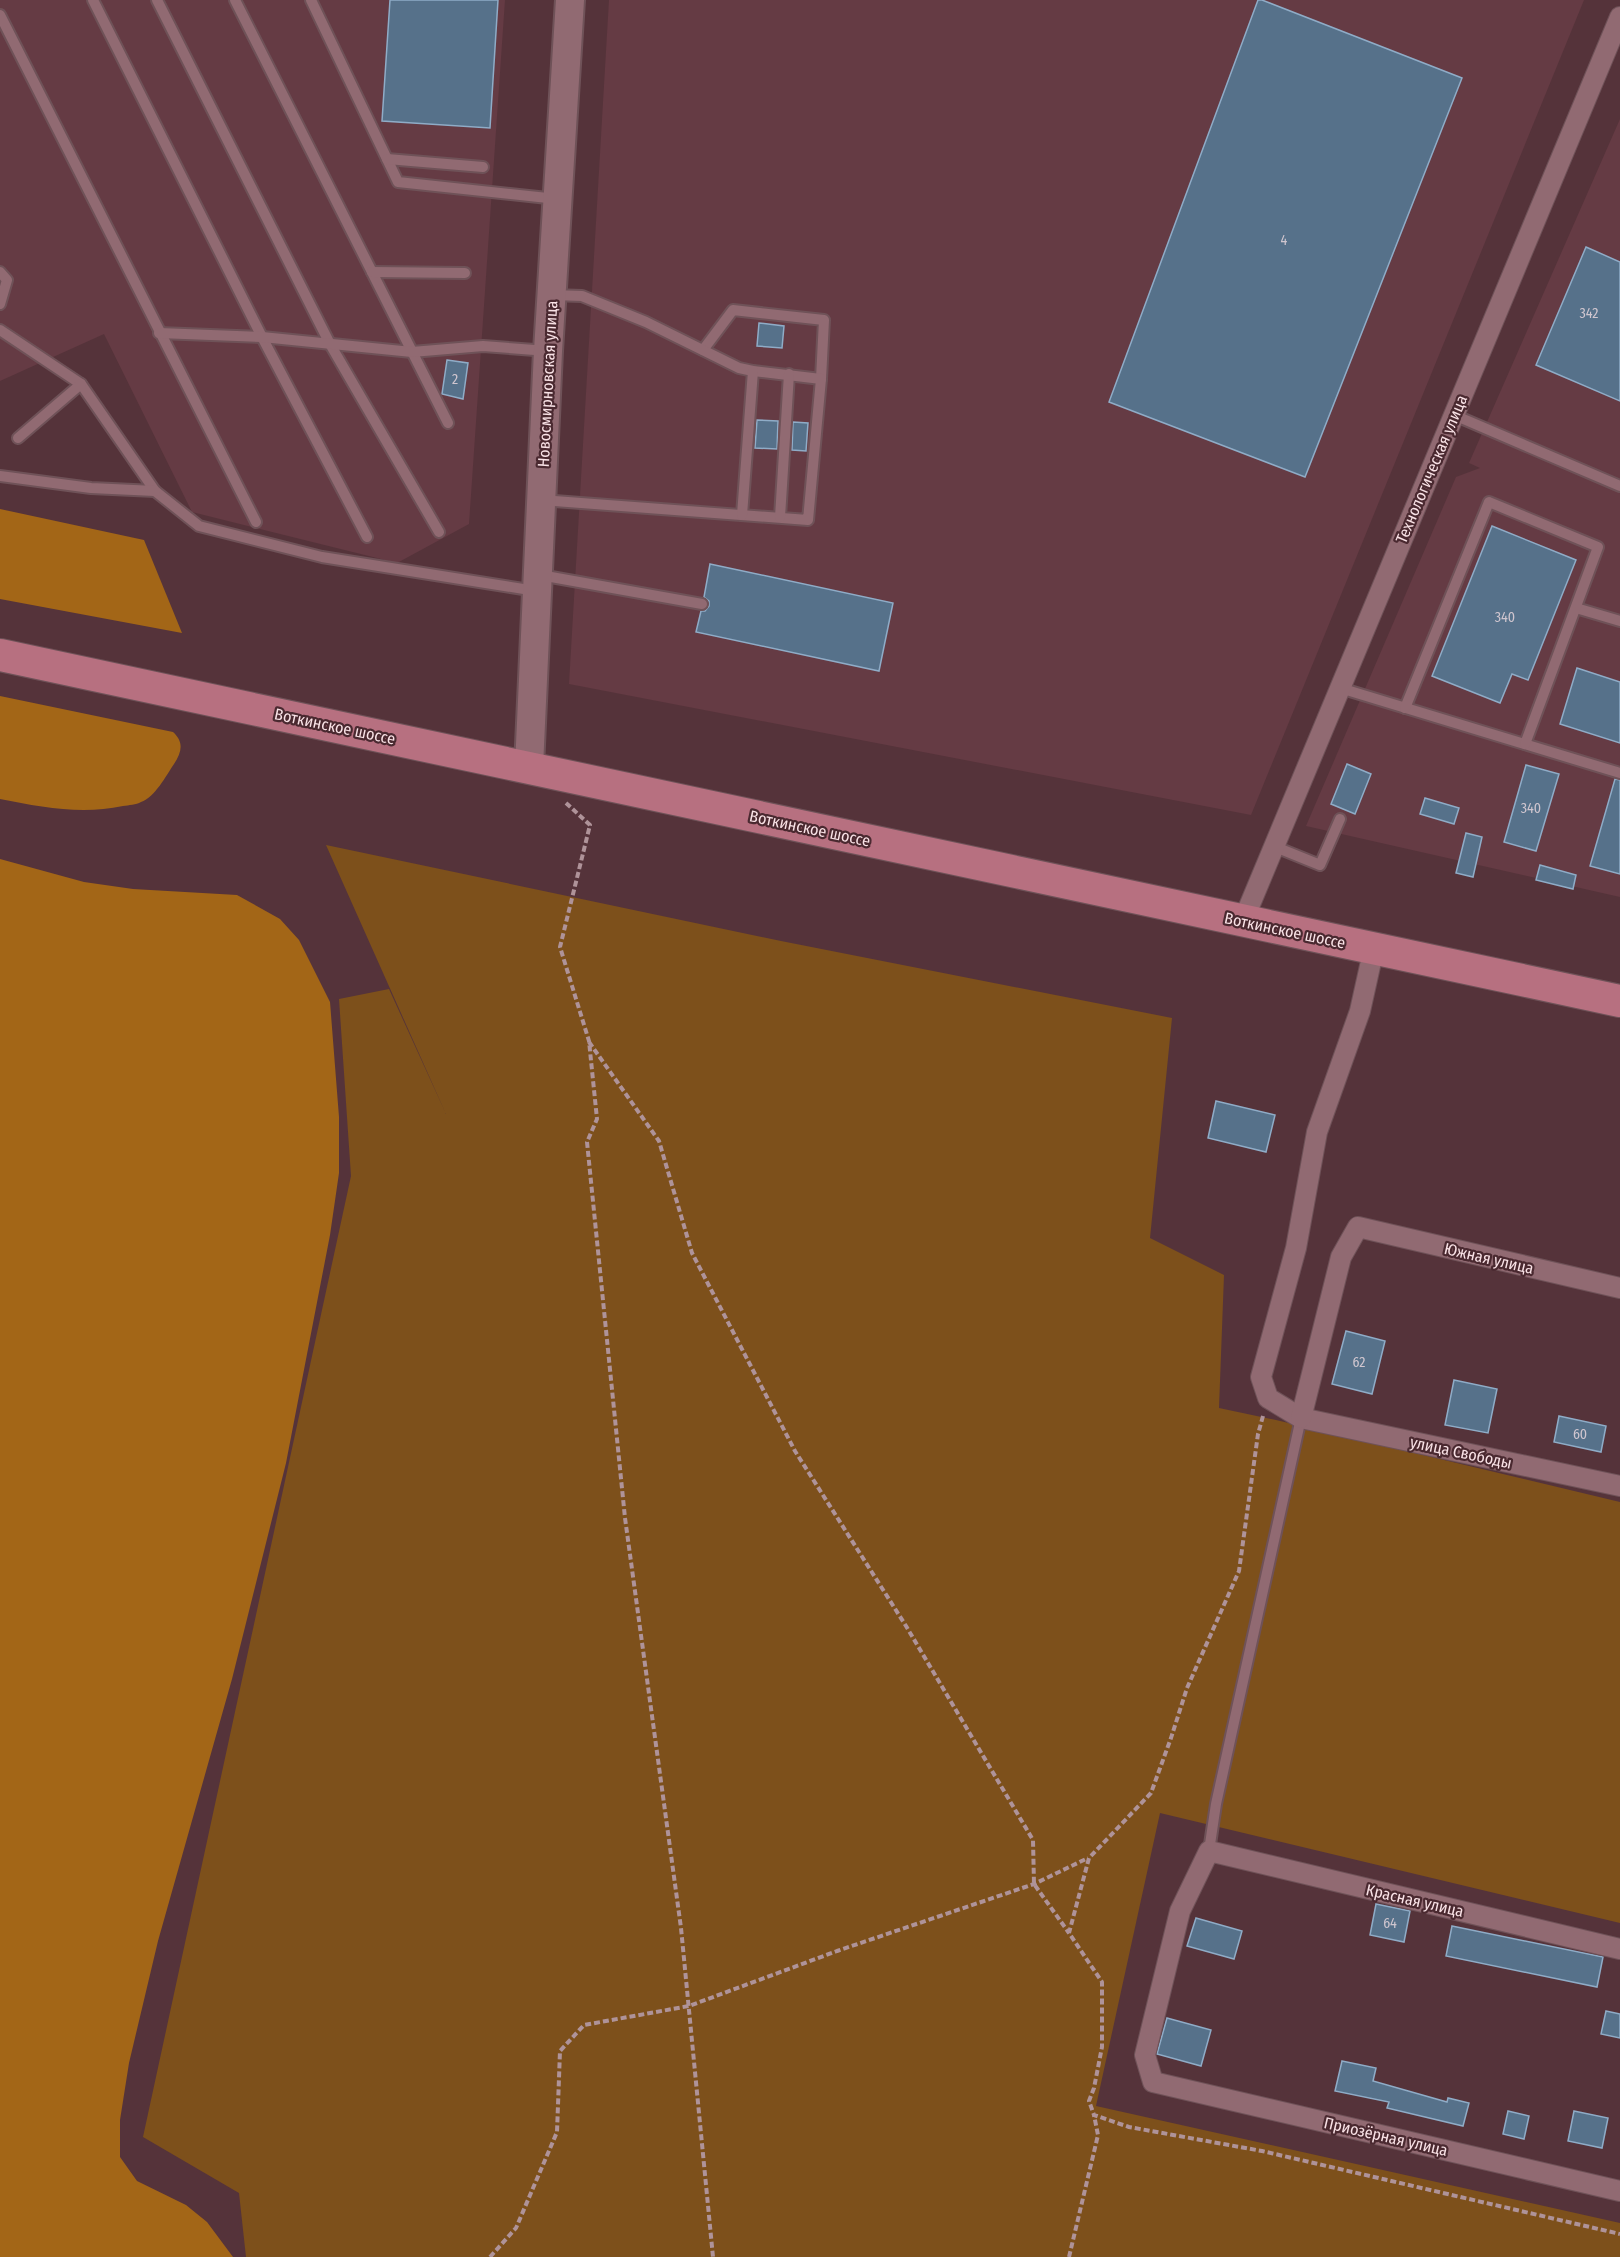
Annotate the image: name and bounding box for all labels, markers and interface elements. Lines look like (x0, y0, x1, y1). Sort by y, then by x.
house number: 4 (1281, 232, 1288, 249)
street label: Новосмирновская улица (534, 300, 561, 468)
house number: 342 (1579, 305, 1599, 322)
house number: 2 (452, 371, 458, 388)
street label: Технологическая улица (1392, 392, 1471, 546)
house number: 340 (1495, 609, 1515, 626)
street label: Воткинское шоссе (273, 704, 397, 749)
house number: 340 (1521, 800, 1541, 817)
street label: Воткинское шоссе (748, 806, 872, 851)
street label: Воткинское шоссе (1223, 908, 1347, 953)
street label: Южная улица (1442, 1239, 1536, 1278)
house number: 62 (1353, 1354, 1366, 1371)
house number: 60 (1573, 1426, 1587, 1443)
street label: улица Свободы (1408, 1432, 1513, 1473)
street label: Красная улица (1364, 1880, 1466, 1921)
house number: 64 (1383, 1915, 1397, 1932)
street label: Приозёрная улица (1322, 2113, 1450, 2160)

